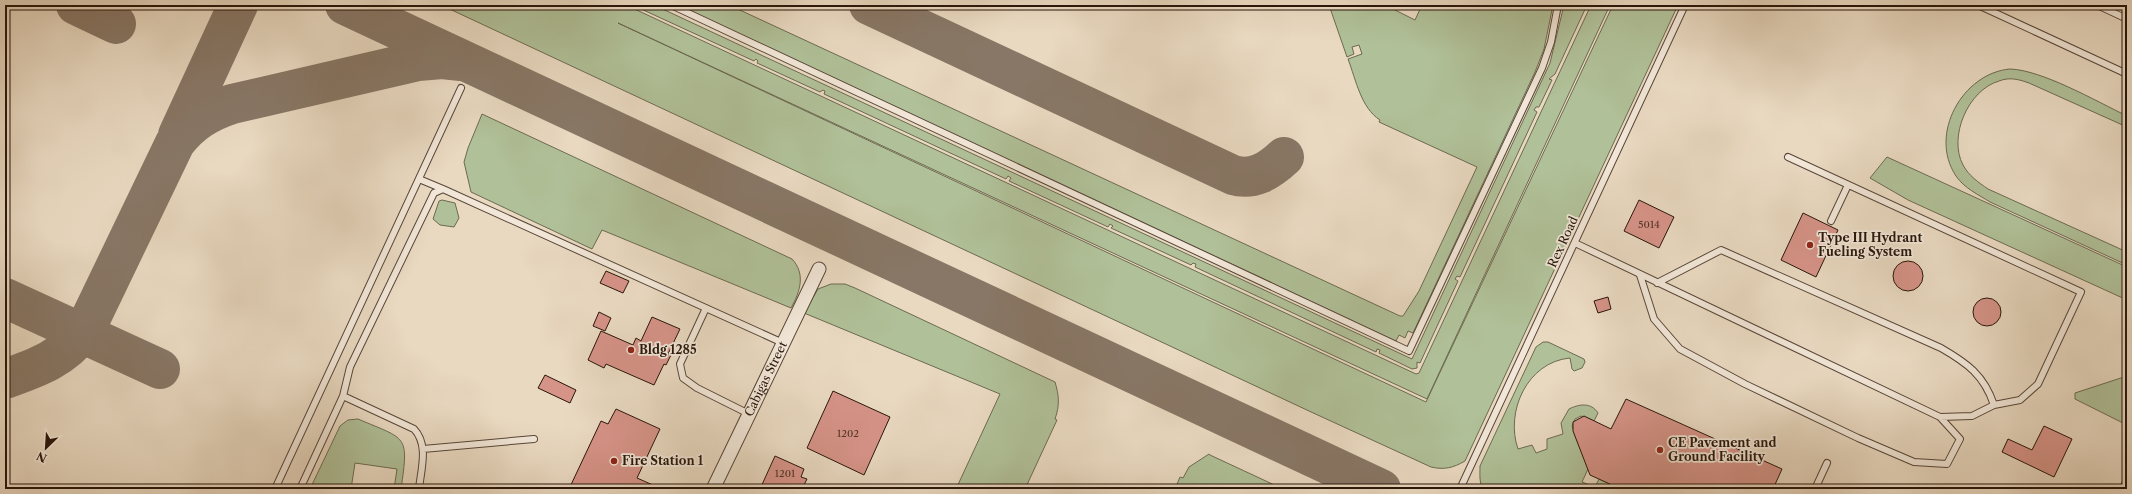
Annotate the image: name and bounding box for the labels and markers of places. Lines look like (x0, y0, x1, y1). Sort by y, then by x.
place label: Type III Hydrant Fueling System (1818, 230, 1922, 259)
marker: Type III Hydrant Fueling System (1805, 240, 1815, 250)
place label: Bldg 1285 (639, 342, 697, 357)
marker: Bldg 1285 (626, 345, 636, 355)
place label: CE Pavement and Ground Facility (1668, 435, 1777, 464)
marker: CE Pavement and Ground Facility (1655, 445, 1665, 455)
place label: Fire Station 1 (622, 453, 704, 468)
marker: Fire Station 1 (609, 456, 619, 466)

